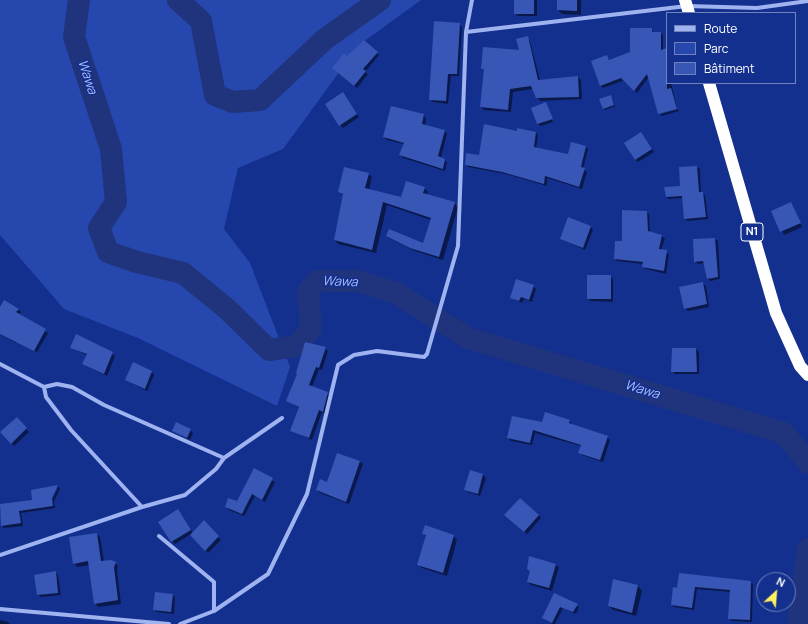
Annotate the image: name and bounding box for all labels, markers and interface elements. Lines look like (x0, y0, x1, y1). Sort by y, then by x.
legend (666, 12, 796, 84)
text: Route (704, 20, 737, 37)
text: Parc (704, 40, 728, 57)
water label: Wawa (74, 58, 100, 96)
text: Bâtiment (704, 60, 755, 77)
road number: N1 (741, 223, 763, 241)
water label: Wawa (322, 274, 358, 290)
water label: Wawa (623, 377, 661, 403)
north arrow (756, 572, 796, 612)
text: N (774, 573, 788, 590)

